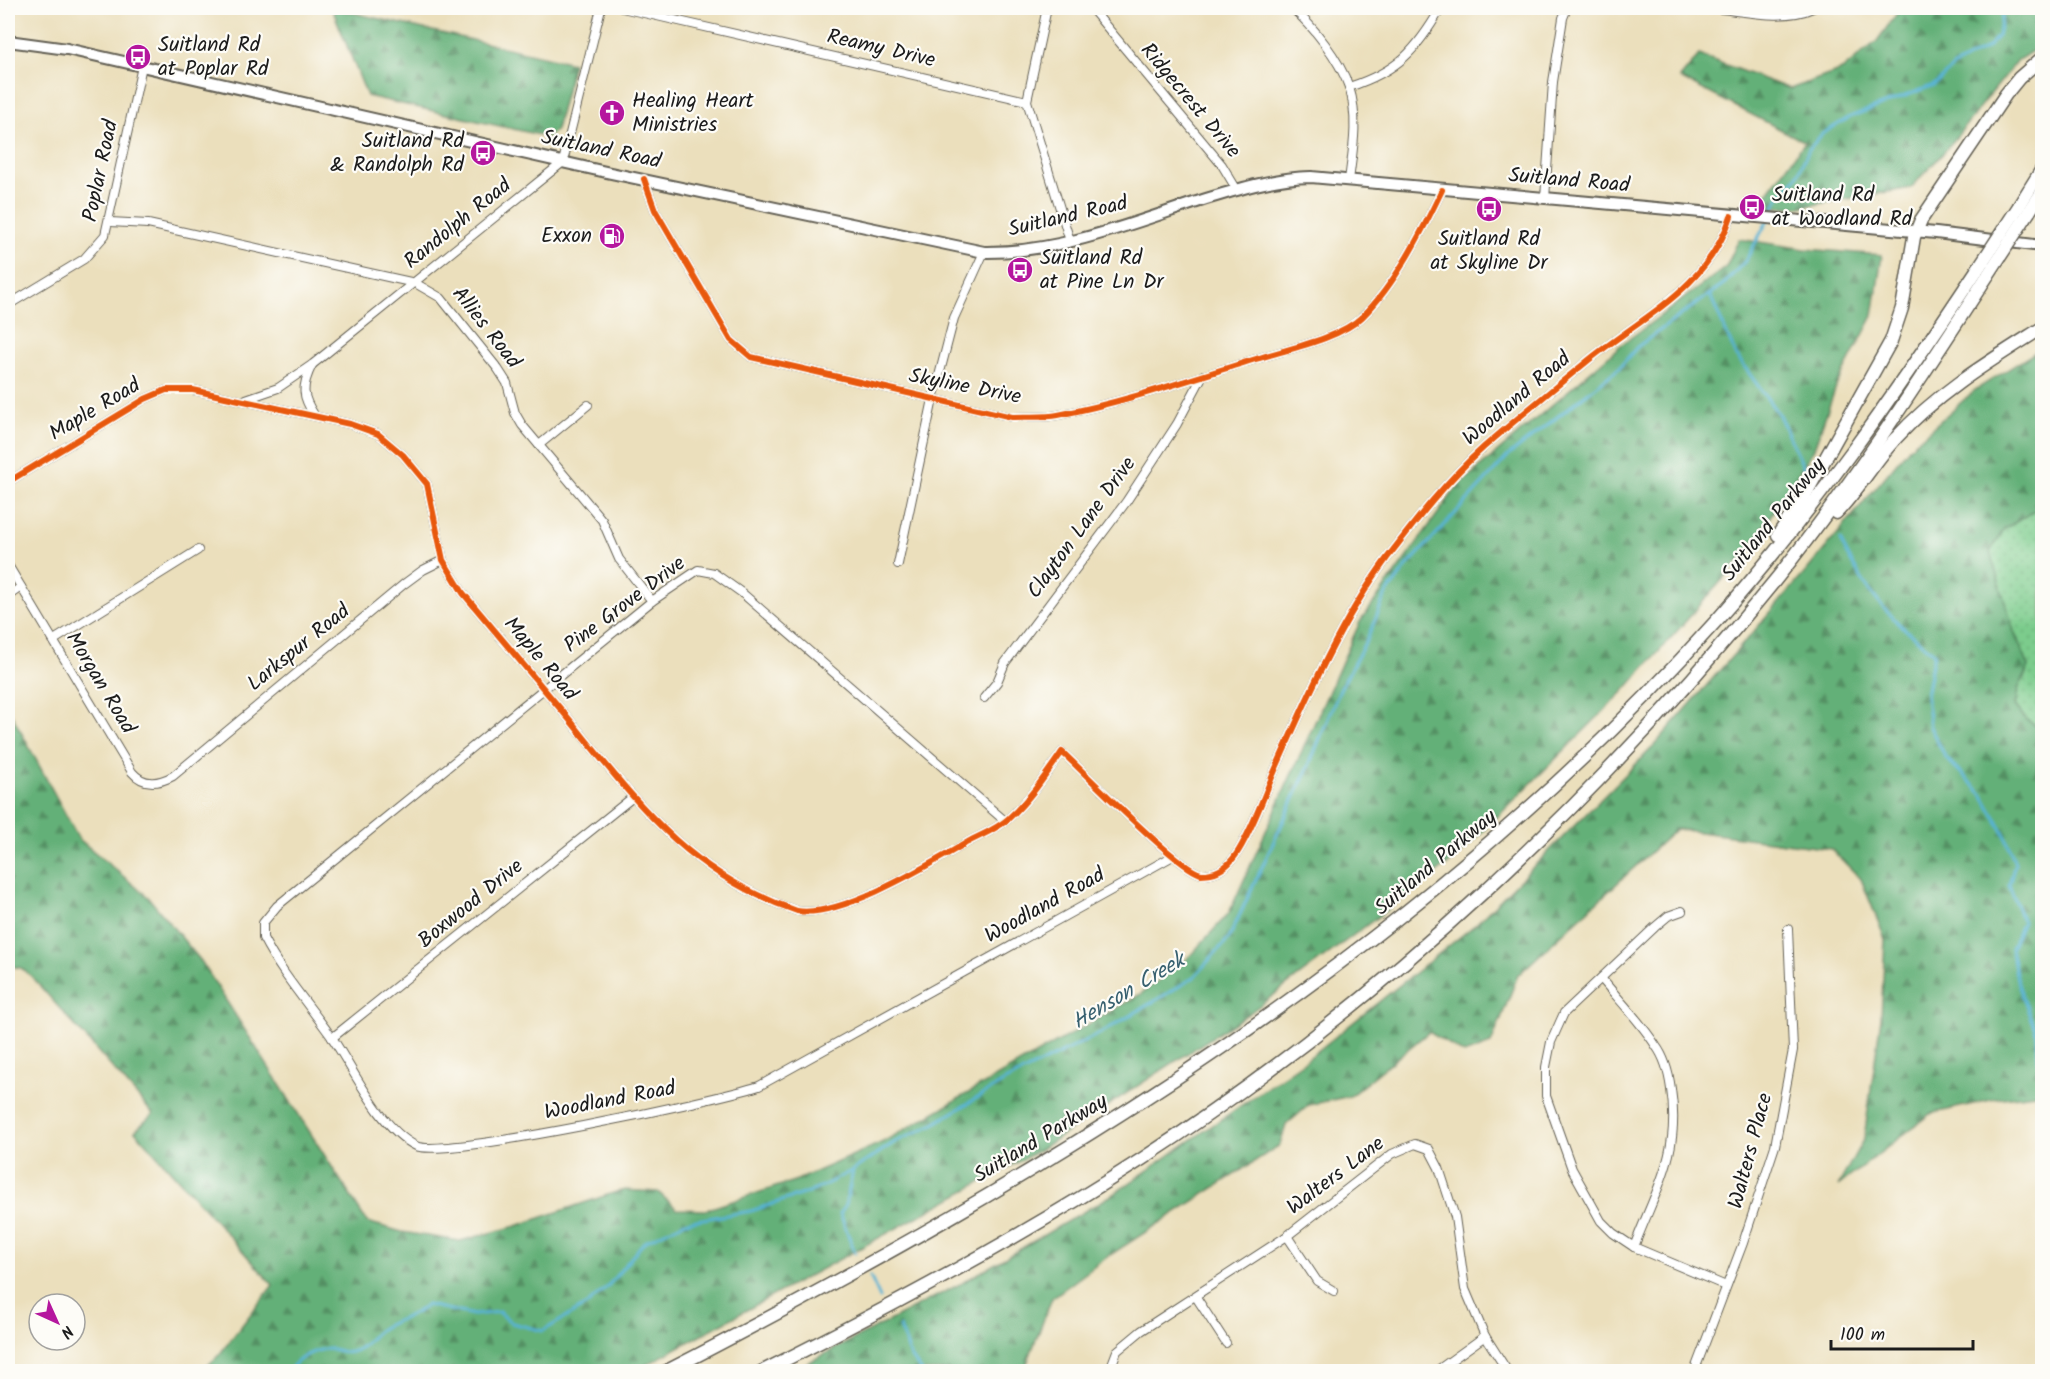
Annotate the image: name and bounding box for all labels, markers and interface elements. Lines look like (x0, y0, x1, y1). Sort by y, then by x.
street label: Reamy Drive (824, 21, 939, 78)
place label: Suitland Rd at Poplar Rd (158, 29, 269, 86)
street label: Ridgecrest Drive (1132, 36, 1249, 166)
bus stop icon: Suitland Rd at Poplar Rd (123, 42, 153, 72)
place label: Healing Heart Ministries (632, 85, 754, 142)
church icon: Healing Heart Ministries (597, 98, 627, 128)
street label: Poplar Road (74, 116, 128, 225)
street label: Suitland Road (538, 121, 664, 179)
place label: Suitland Rd & Randolph Rd (330, 125, 465, 182)
bus stop icon: Suitland Rd & Randolph Rd (468, 138, 498, 168)
street label: Suitland Road (1507, 159, 1632, 203)
street label: Randolph Road (397, 170, 519, 278)
place label: Suitland Rd at Woodland Rd (1772, 179, 1913, 236)
street label: Suitland Road (1005, 187, 1131, 247)
bus stop icon: Suitland Rd at Woodland Rd (1737, 192, 1767, 222)
bus stop icon: Suitland Rd at Skyline Dr (1474, 194, 1504, 224)
place label: Exxon (541, 220, 592, 253)
fuel station icon: Exxon (597, 221, 627, 251)
place label: Suitland Rd at Skyline Dr (1431, 223, 1549, 280)
place label: Suitland Rd at Pine Ln Dr (1040, 242, 1164, 299)
bus stop icon: Suitland Rd at Pine Ln Dr (1005, 255, 1035, 285)
street label: Allies Road (443, 280, 529, 377)
street label: Woodland Road (1455, 343, 1579, 454)
street label: Skyline Drive (906, 360, 1025, 414)
street label: Maple Road (43, 369, 147, 450)
street label: Clayton Lane Drive (1019, 450, 1145, 606)
street label: Suitland Parkway (1714, 451, 1835, 589)
street label: Pine Grove Drive (557, 548, 693, 662)
street label: Larkspur Road (240, 596, 358, 700)
street label: Maple Road (495, 609, 586, 709)
street label: Morgan Road (56, 625, 144, 741)
street label: Suitland Parkway (1367, 802, 1505, 924)
street label: Boxwood Drive (411, 851, 531, 957)
street label: Woodland Road (979, 859, 1112, 953)
water label: Henson Creek (1066, 942, 1196, 1040)
street label: Woodland Road (542, 1072, 679, 1130)
street label: Suitland Parkway (968, 1086, 1114, 1192)
street label: Walters Place (1720, 1089, 1782, 1213)
street label: Walters Lane (1280, 1128, 1392, 1224)
north arrow (27, 1292, 87, 1352)
scale bar (1831, 1313, 1974, 1351)
text: N (54, 1319, 79, 1344)
text: 100 m (1840, 1321, 1885, 1350)

